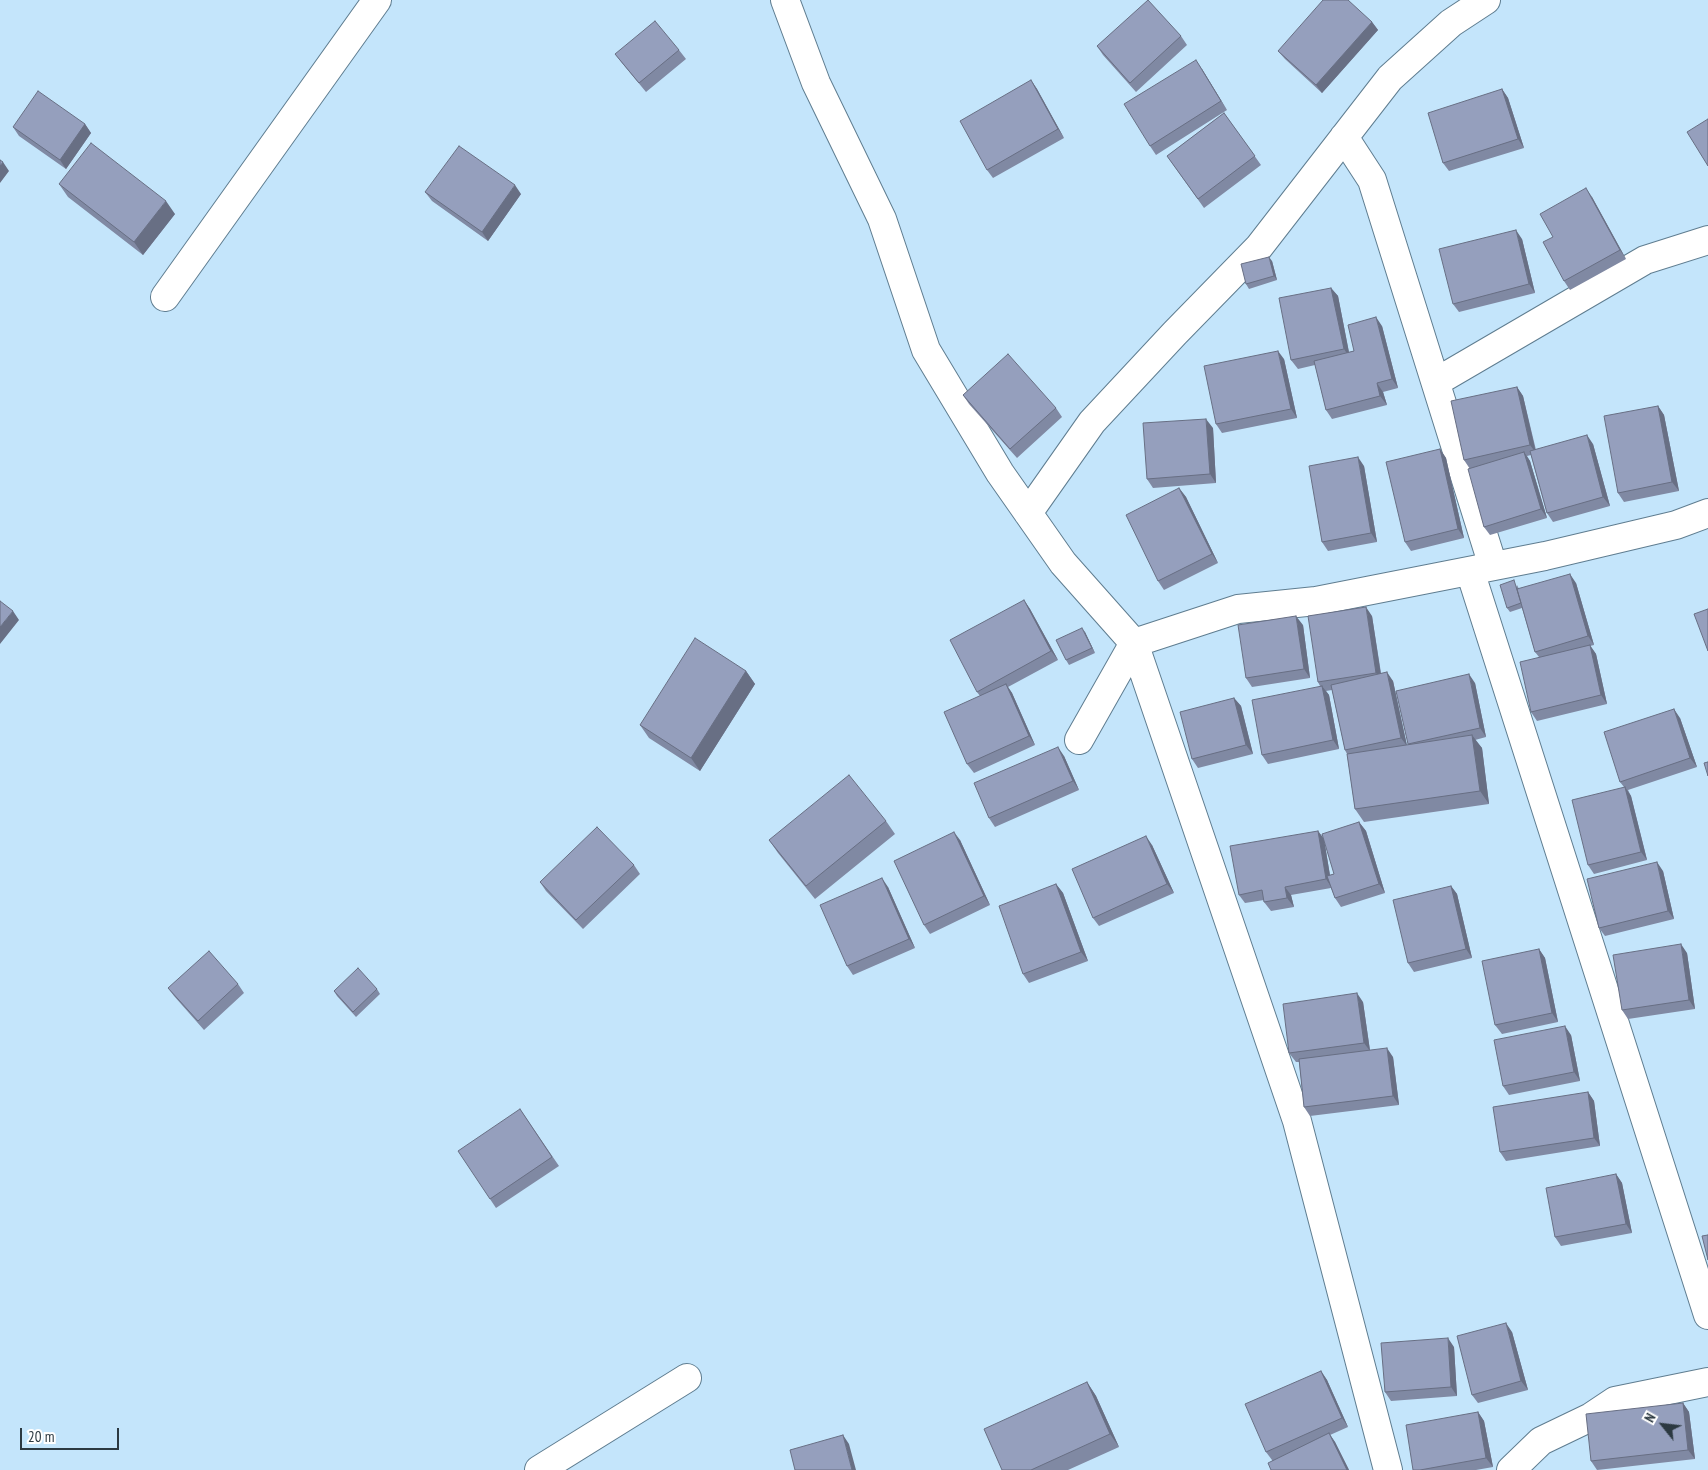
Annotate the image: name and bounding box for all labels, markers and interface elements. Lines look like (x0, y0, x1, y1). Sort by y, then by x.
north arrow (1638, 1400, 1688, 1450)
text: N (1640, 1410, 1660, 1425)
scale bar (22, 1418, 121, 1450)
text: 20 m (28, 1427, 54, 1446)

